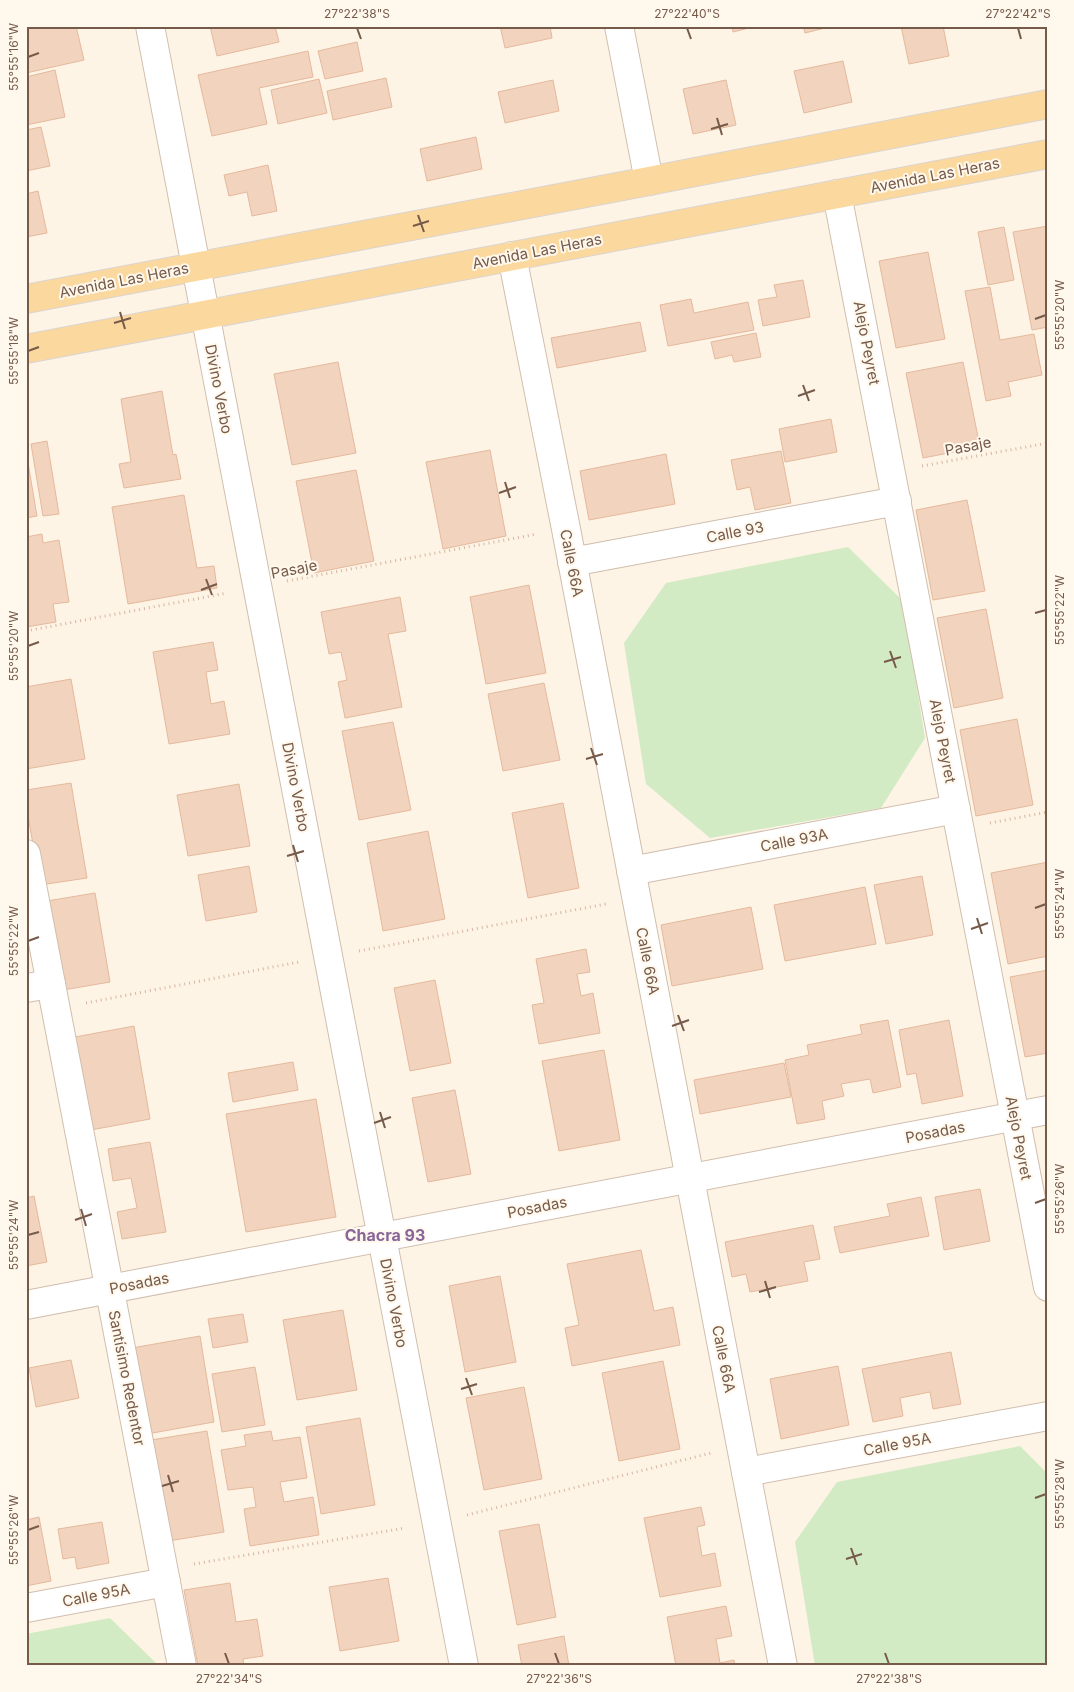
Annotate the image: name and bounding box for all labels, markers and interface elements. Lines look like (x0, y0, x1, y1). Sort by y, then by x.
text: 27°22'38"S (324, 6, 390, 21)
text: 27°22'40"S (654, 6, 720, 21)
text: 27°22'42"S (985, 6, 1051, 21)
text: 55°55'16"W (6, 23, 21, 91)
street label: Avenida Las Heras (869, 153, 1001, 197)
street label: Avenida Las Heras (471, 229, 603, 273)
street label: Avenida Las Heras (58, 258, 190, 302)
text: 55°55'20"W (1052, 280, 1067, 350)
street label: Alejo Peyret (850, 299, 884, 387)
text: 55°55'18"W (6, 317, 21, 385)
street label: Divino Verbo (201, 343, 237, 435)
street label: Pasaje (943, 432, 993, 460)
street label: Calle 93 (705, 517, 765, 547)
street label: Calle 66A (556, 528, 588, 598)
street label: Pasaje (269, 555, 319, 583)
text: 55°55'22"W (1052, 575, 1067, 645)
text: 55°55'20"W (6, 611, 21, 681)
street label: Alejo Peyret (926, 697, 960, 785)
street label: Divino Verbo (278, 741, 314, 833)
street label: Calle 93A (759, 824, 829, 856)
text: 55°55'24"W (1052, 869, 1067, 939)
text: 55°55'22"W (6, 906, 21, 976)
street label: Calle 66A (632, 926, 664, 996)
street label: Alejo Peyret (1002, 1094, 1036, 1182)
street label: Posadas (904, 1117, 967, 1147)
text: 55°55'26"W (1052, 1164, 1067, 1234)
street label: Posadas (506, 1192, 569, 1222)
text: 55°55'24"W (6, 1200, 21, 1270)
district label: Chacra 93 (345, 1225, 425, 1245)
street label: Divino Verbo (376, 1257, 412, 1349)
street label: Posadas (108, 1268, 171, 1298)
street label: Santísimo Redentor (105, 1309, 150, 1448)
street label: Calle 66A (708, 1324, 740, 1394)
street label: Calle 95A (862, 1428, 932, 1460)
text: 55°55'28"W (1052, 1459, 1067, 1529)
text: 55°55'26"W (6, 1495, 21, 1565)
street label: Calle 95A (61, 1579, 131, 1611)
text: 27°22'34"S (196, 1671, 262, 1686)
text: 27°22'36"S (526, 1671, 592, 1686)
text: 27°22'38"S (856, 1671, 922, 1686)

